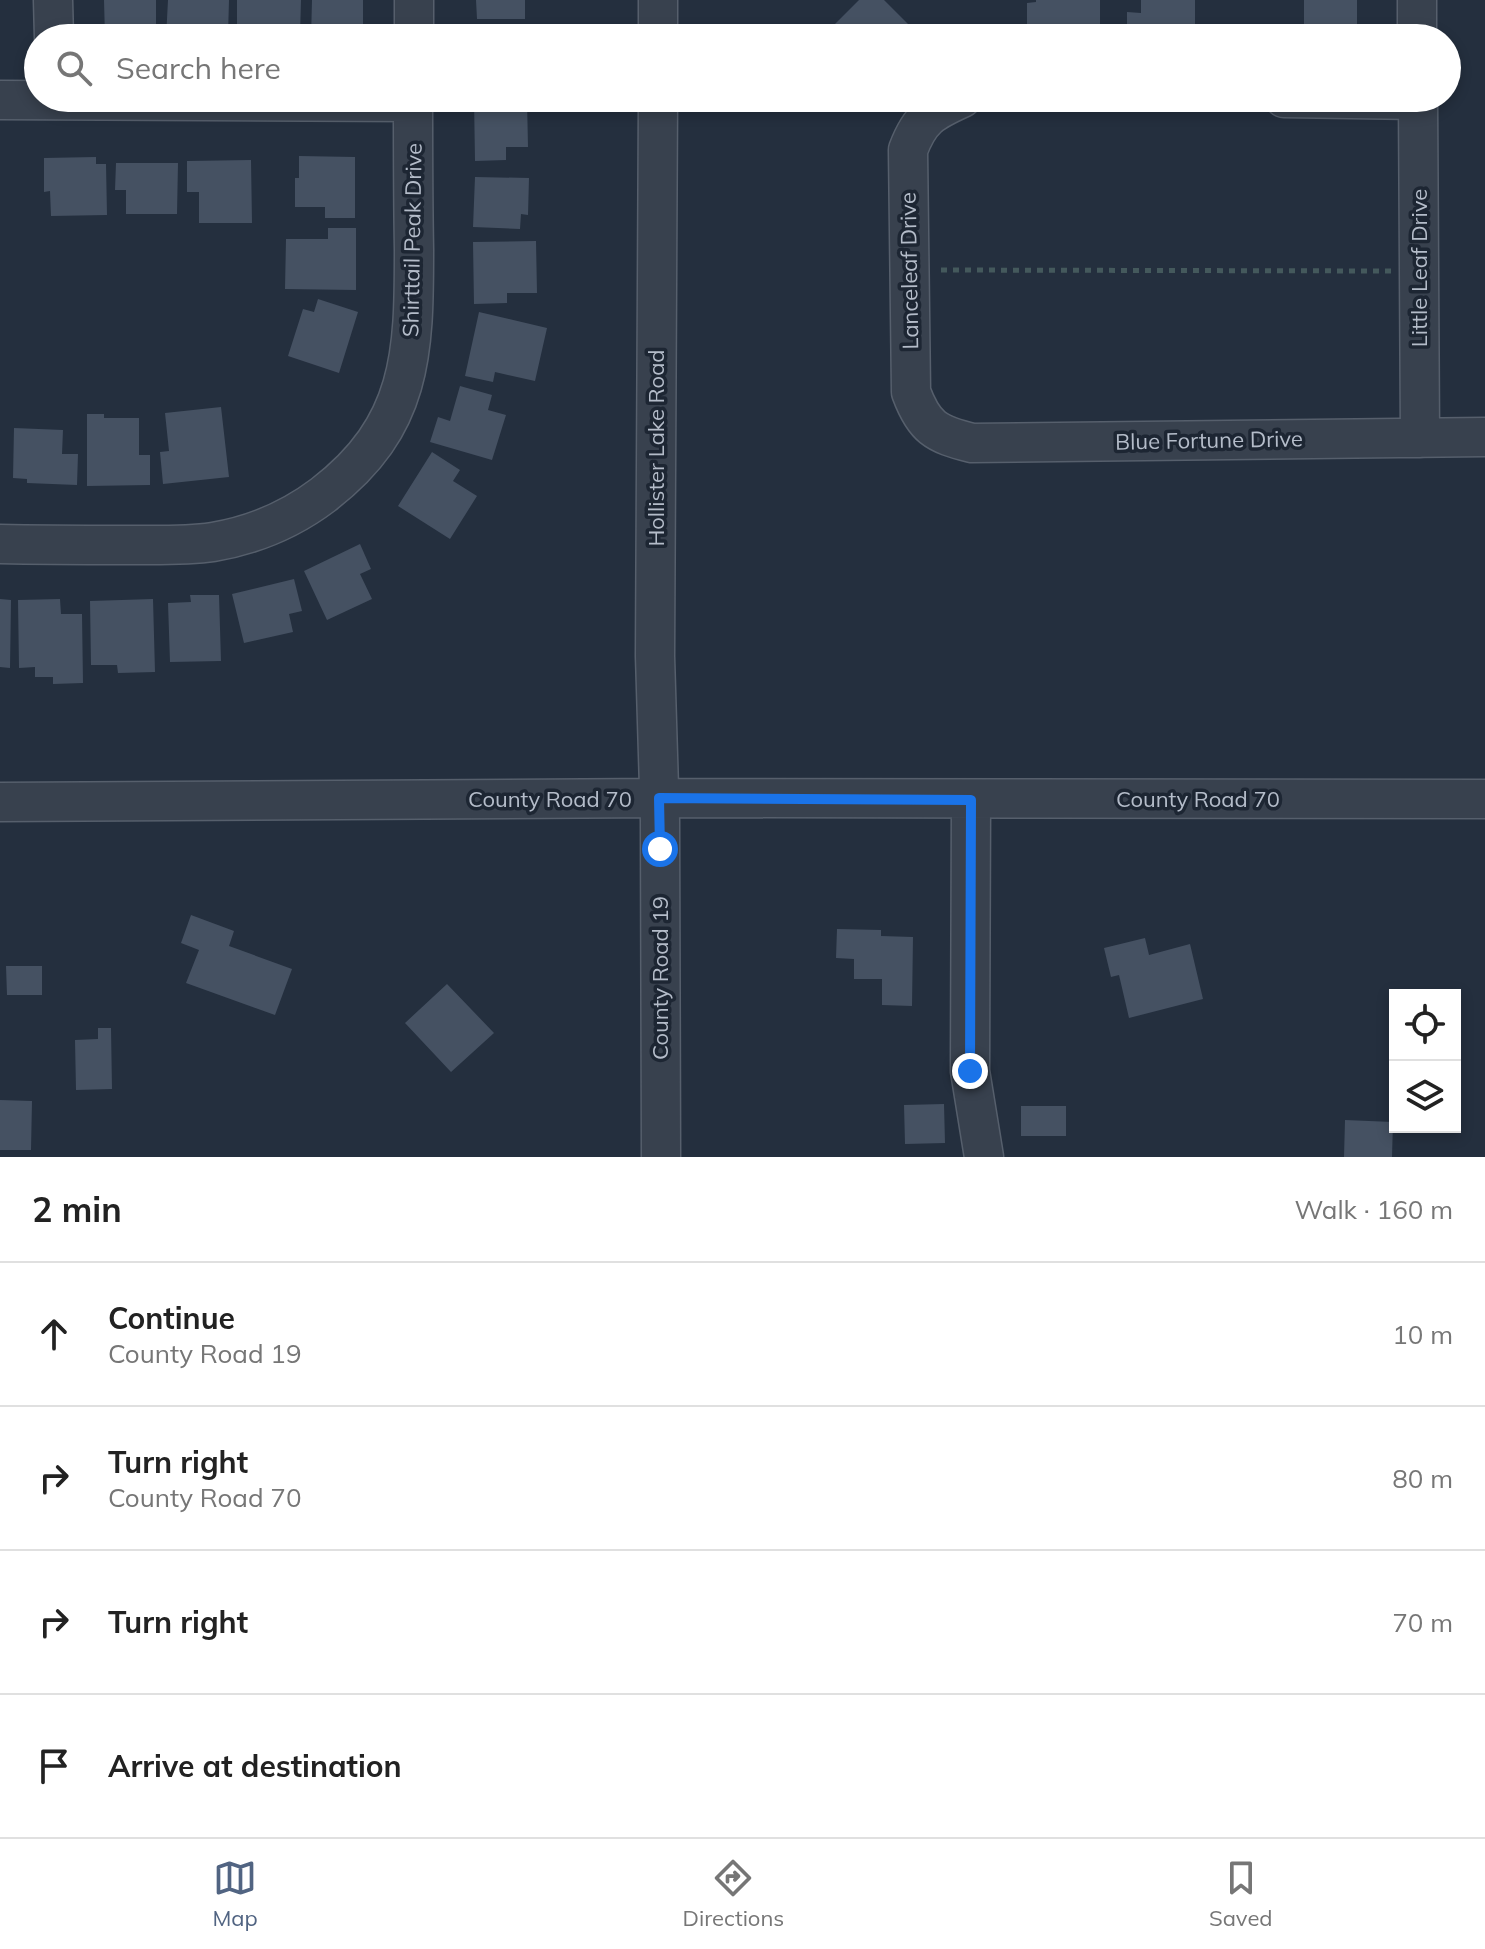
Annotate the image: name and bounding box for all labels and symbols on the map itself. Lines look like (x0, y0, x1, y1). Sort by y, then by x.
street label: Shirttail Peak Drive (396, 143, 428, 337)
street label: Little Leaf Drive (1405, 189, 1433, 347)
street label: Lanceleaf Drive (894, 192, 924, 350)
street label: Hollister Lake Road (642, 349, 670, 547)
street label: Blue Fortune Drive (1115, 424, 1303, 456)
street label: County Road 70 (468, 785, 632, 813)
street label: County Road 70 (1116, 785, 1280, 813)
route start (642, 831, 678, 867)
street label: County Road 19 (646, 896, 674, 1060)
route end (952, 1053, 988, 1089)

